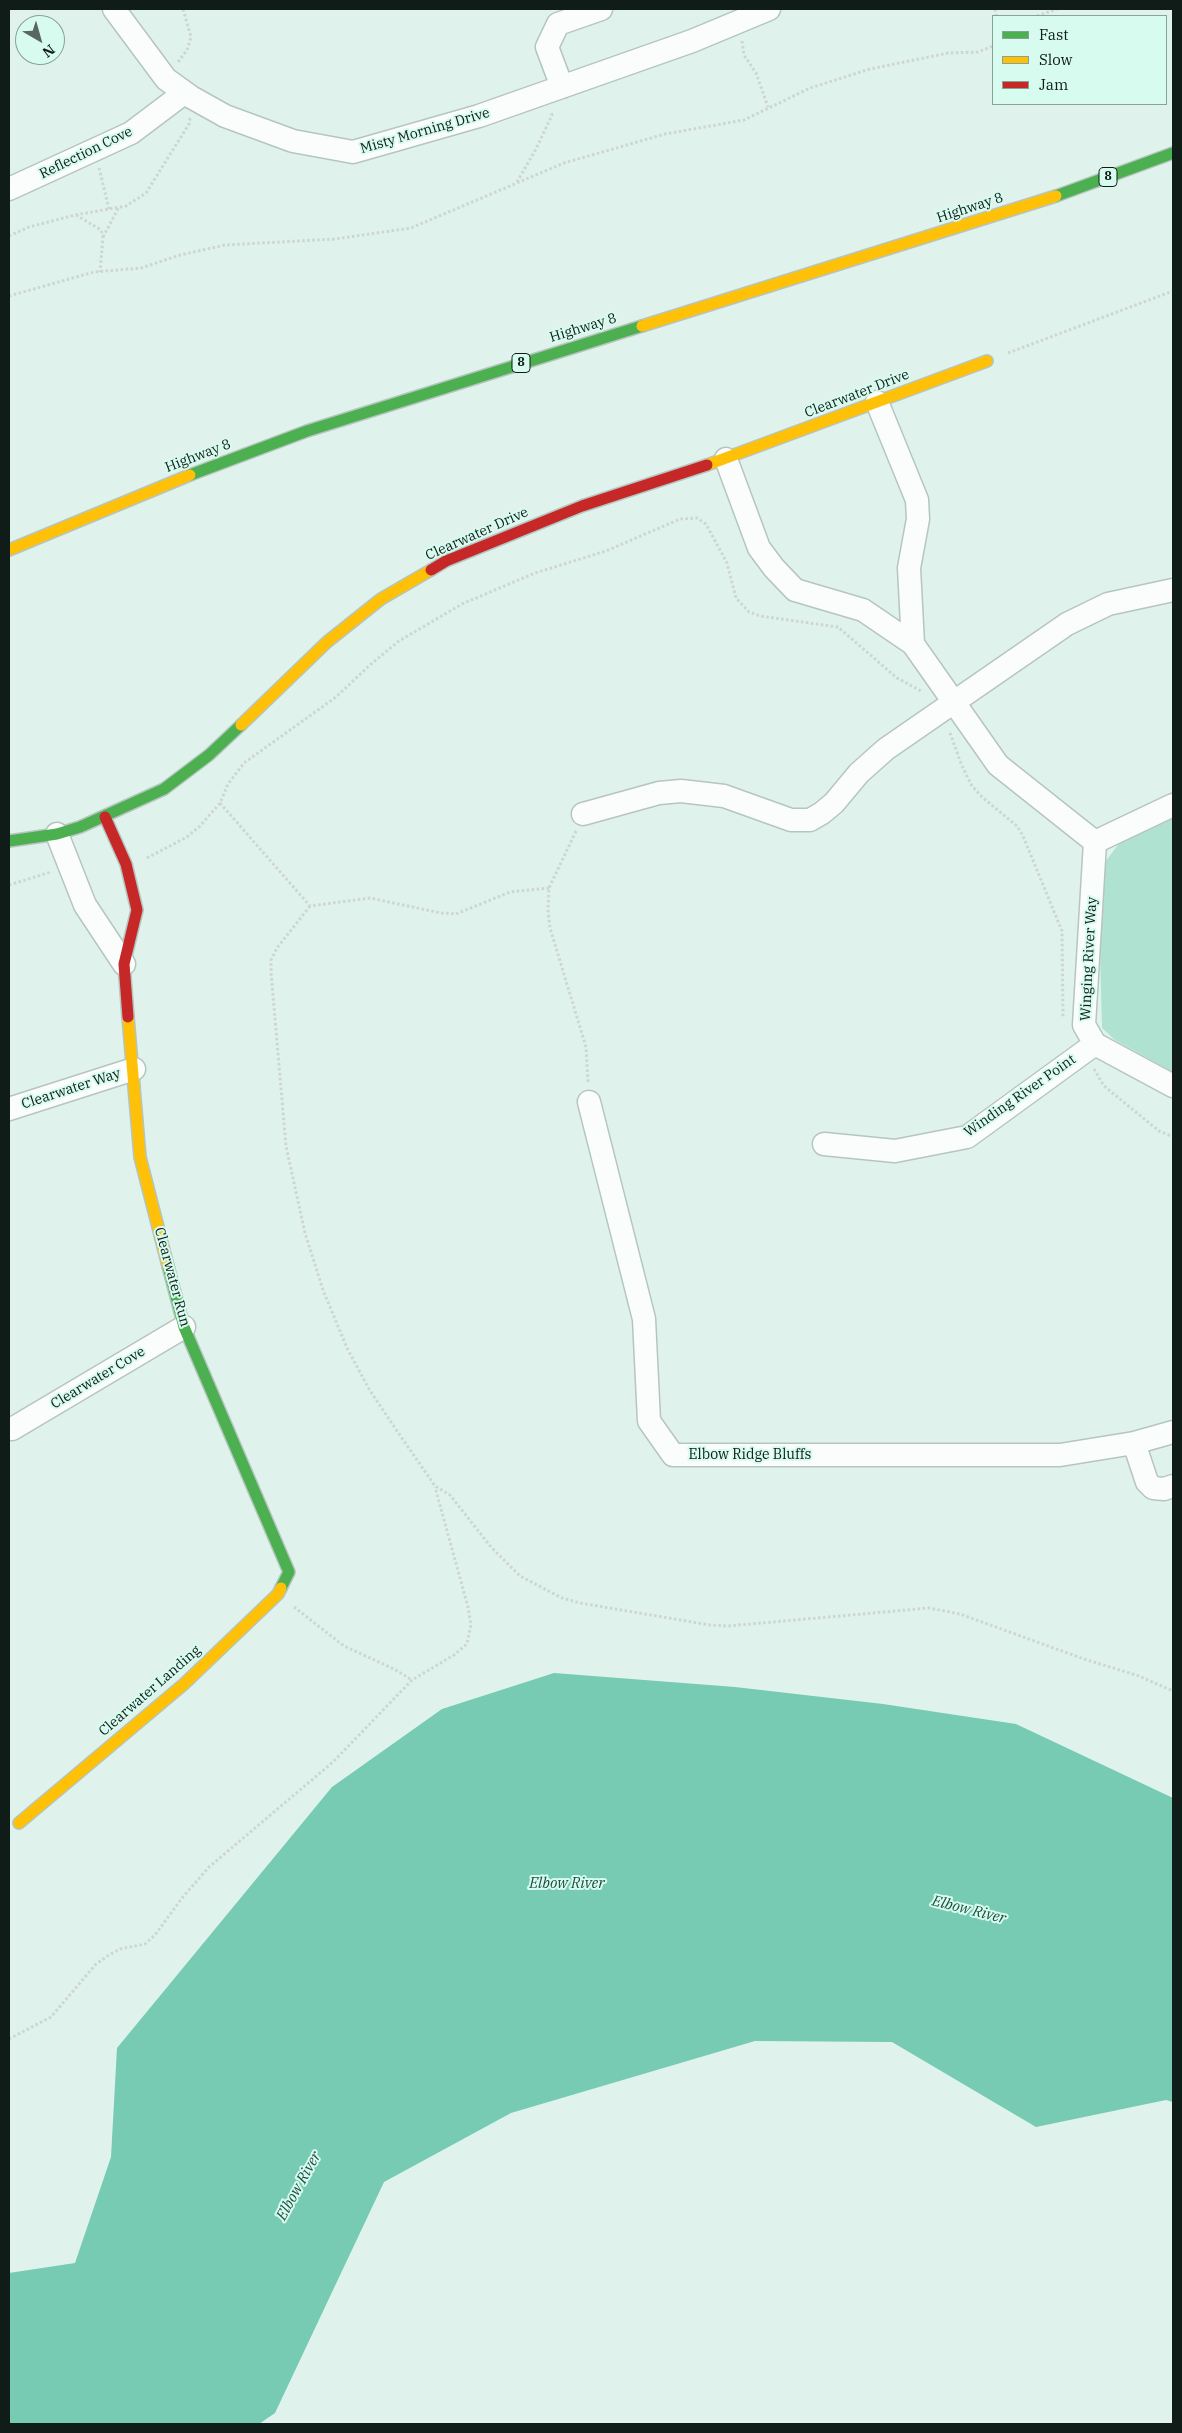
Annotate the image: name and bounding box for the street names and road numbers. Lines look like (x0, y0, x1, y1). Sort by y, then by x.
street label: Misty Morning Drive (358, 104, 492, 158)
street label: Reflection Cove (37, 123, 135, 183)
road number: 8 (1099, 168, 1117, 186)
street label: Highway 8 (935, 189, 1005, 227)
street label: Highway 8 (548, 310, 618, 346)
road number: 8 (512, 353, 530, 372)
street label: Clearwater Drive (802, 366, 912, 422)
street label: Highway 8 (163, 436, 233, 476)
street label: Clearwater Drive (423, 504, 531, 564)
street label: Winging River Way (1077, 896, 1101, 1022)
street label: Winding River Point (961, 1051, 1079, 1141)
street label: Clearwater Way (19, 1065, 123, 1113)
street label: Clearwater Run (151, 1225, 193, 1329)
street label: Clearwater Cove (48, 1343, 148, 1413)
street label: Elbow Ridge Bluffs (689, 1447, 811, 1463)
street label: Clearwater Landing (96, 1642, 204, 1740)

